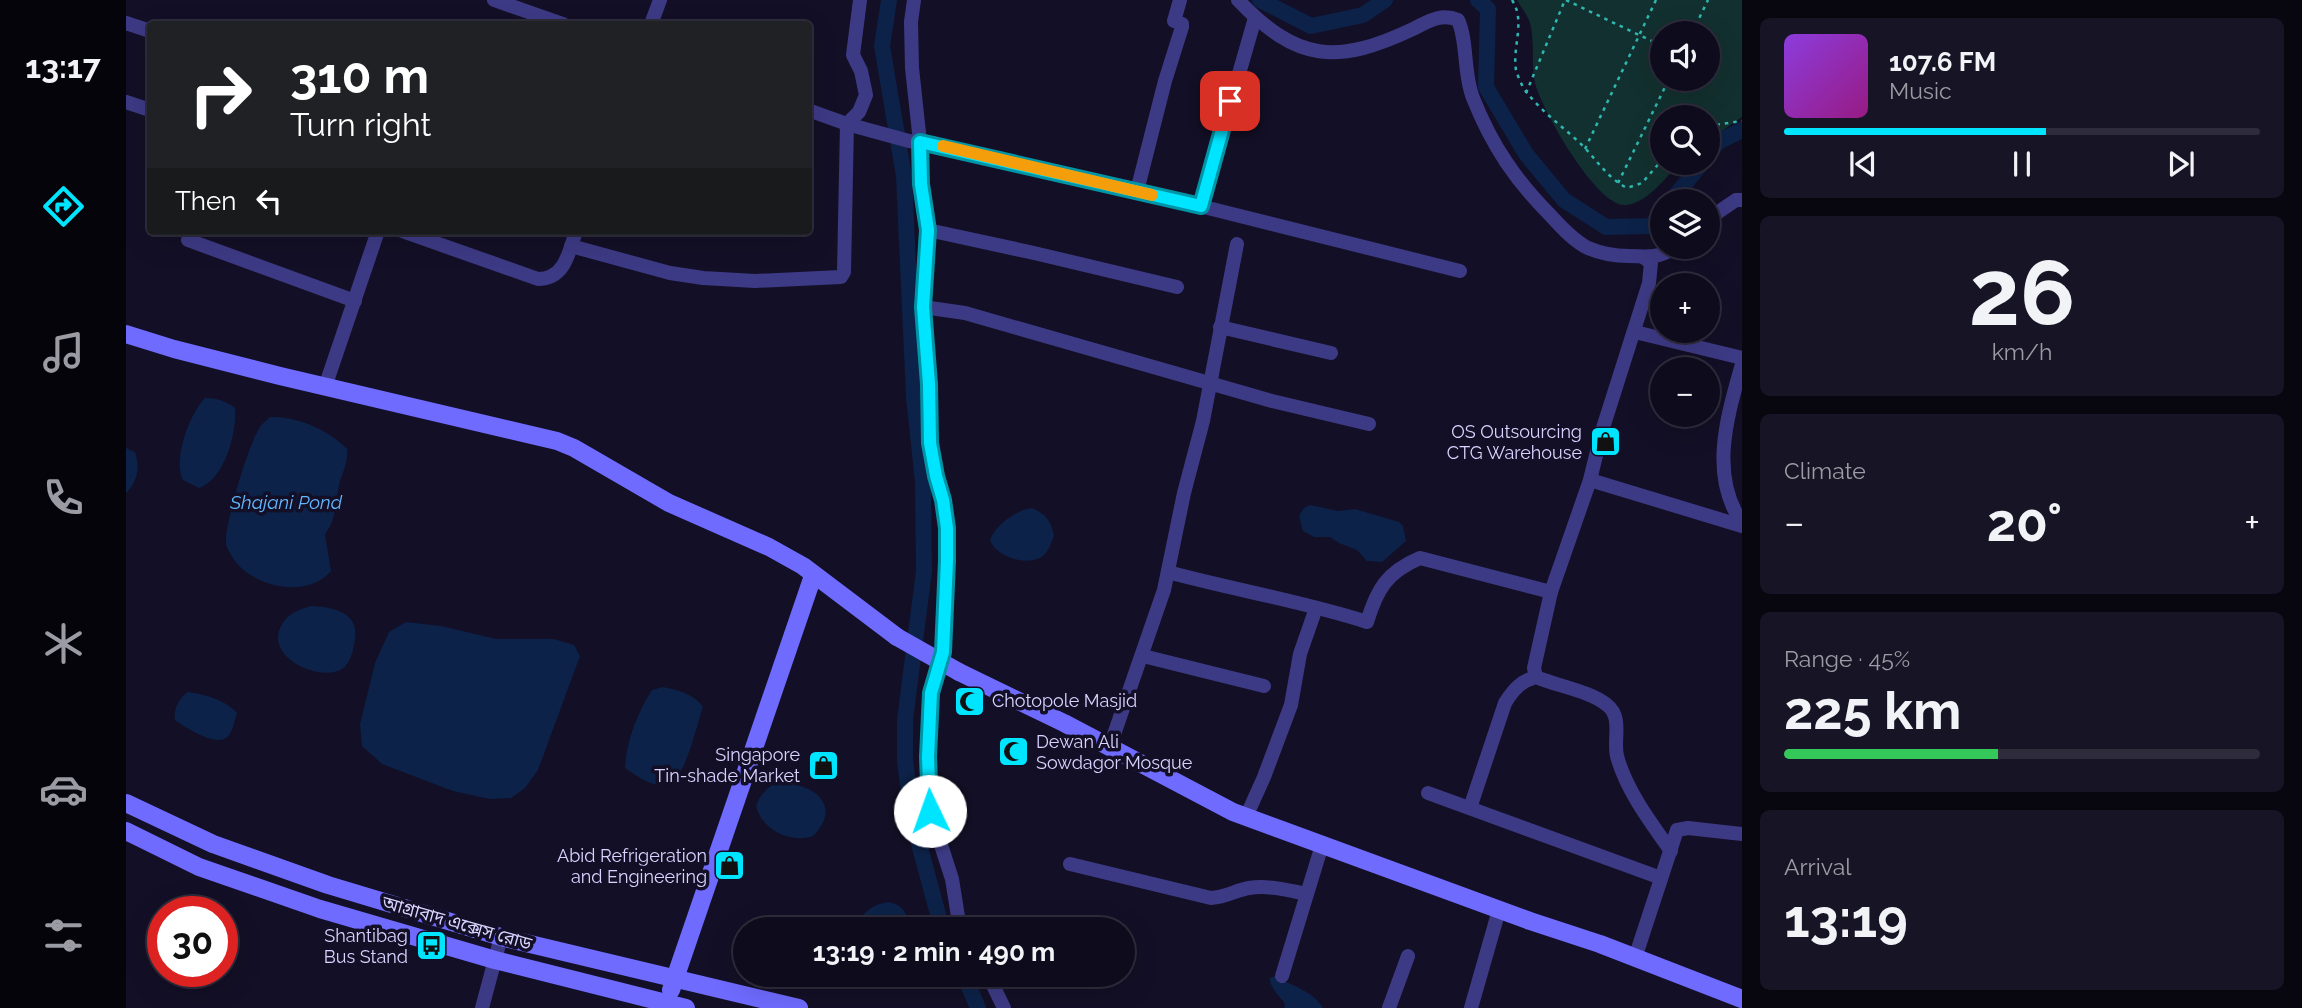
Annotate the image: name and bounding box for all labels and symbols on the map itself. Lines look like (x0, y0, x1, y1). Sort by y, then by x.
pin (1200, 71, 1260, 131)
place label: OS Outsourcing CTG Warehouse (1447, 421, 1582, 463)
shop icon: OS Outsourcing CTG Warehouse (1588, 425, 1622, 459)
water label: Shajani Pond (229, 491, 343, 513)
mosque icon: Chotopole Masjid (952, 684, 986, 718)
place label: Chotopole Masjid (992, 690, 1137, 711)
place label: Dewan Ali Sowdagor Mosque (1036, 731, 1193, 773)
mosque icon: Dewan Ali Sowdagor Mosque (996, 735, 1030, 769)
place label: Singapore Tin-shade Market (654, 744, 800, 786)
shop icon: Singapore Tin-shade Market (806, 748, 840, 782)
position arrow (893, 774, 967, 848)
place label: Abid Refrigeration and Engineering (557, 845, 707, 887)
shop icon: Abid Refrigeration and Engineering (713, 849, 747, 883)
street label: আগ্রাবাদ এক্সেস রোড (379, 891, 534, 954)
speed limit sign: 30 (147, 896, 238, 987)
place label: Shantibag Bus Stand (324, 925, 408, 967)
bus stop icon: Shantibag Bus Stand (414, 929, 448, 963)

